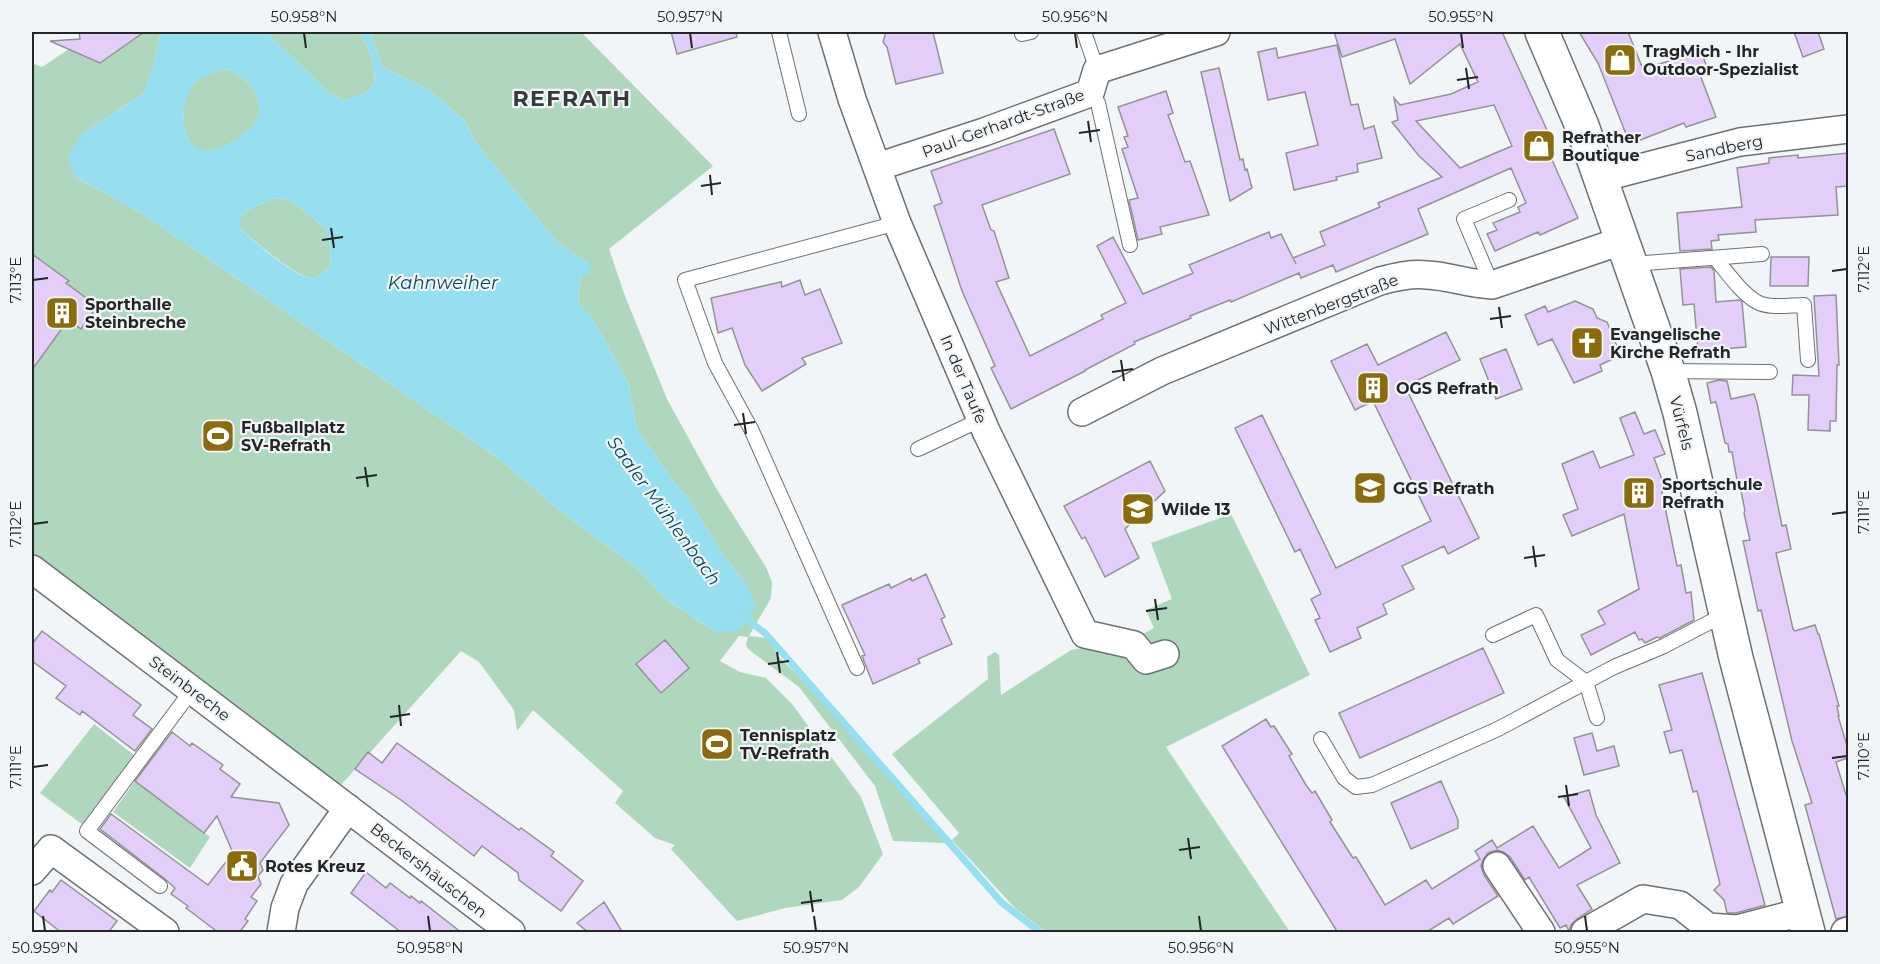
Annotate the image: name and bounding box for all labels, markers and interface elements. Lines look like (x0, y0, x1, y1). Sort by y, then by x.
text: 50.958°N (270, 7, 338, 26)
text: 50.957°N (657, 7, 723, 26)
text: 50.956°N (1042, 7, 1108, 26)
text: 50.955°N (1428, 7, 1494, 26)
shop icon: TragMich - Ihr Outdoor-Spezialist (1602, 42, 1638, 78)
place label: TragMich - Ihr Outdoor-Spezialist (1643, 42, 1799, 79)
district label: REFRATH (512, 85, 632, 112)
street label: Paul-Gerhardt-Straße (919, 85, 1087, 162)
shop icon: Refrather Boutique (1521, 128, 1557, 164)
place label: Refrather Boutique (1562, 128, 1641, 165)
street label: Sandberg (1684, 131, 1765, 166)
text: 7.112°E (1854, 246, 1873, 292)
text: 7.113°E (6, 257, 25, 303)
street label: Wittenbergstraße (1261, 270, 1401, 339)
water label: Kahnweiher (388, 272, 499, 294)
building icon: Sporthalle Steinbreche (44, 295, 80, 331)
place label: Sporthalle Steinbreche (85, 295, 186, 332)
church icon: Evangelische Kirche Refrath (1569, 325, 1605, 361)
place label: Evangelische Kirche Refrath (1610, 325, 1731, 362)
street label: In der Taufe (936, 332, 991, 427)
building icon: OGS Refrath (1355, 370, 1391, 406)
place label: OGS Refrath (1396, 379, 1499, 398)
street label: Vürfels (1666, 394, 1697, 452)
sports icon: Fußballplatz SV-Refrath (200, 418, 236, 454)
place label: Fußballplatz SV-Refrath (241, 418, 345, 455)
water label: Saaler Mühlenbach (602, 432, 726, 590)
school or university icon: GGS Refrath (1352, 470, 1388, 506)
building icon: Sportschule Refrath (1621, 475, 1657, 511)
place label: Sportschule Refrath (1662, 475, 1763, 512)
place label: GGS Refrath (1393, 479, 1495, 498)
text: 7.111°E (1854, 490, 1873, 534)
school or university icon: Wilde 13 (1120, 491, 1156, 527)
place label: Wilde 13 (1161, 500, 1231, 519)
text: 7.112°E (6, 501, 25, 547)
street label: Steinbreche (145, 652, 234, 725)
sports icon: Tennisplatz TV-Refrath (699, 726, 735, 762)
place label: Tennisplatz TV-Refrath (740, 726, 836, 763)
text: 7.110°E (1854, 732, 1873, 780)
text: 7.111°E (6, 745, 25, 789)
street label: Beckershäuschen (367, 819, 491, 922)
public building icon: Rotes Kreuz (224, 848, 260, 884)
place label: Rotes Kreuz (265, 857, 366, 876)
text: 50.959°N (12, 938, 78, 957)
text: 50.958°N (396, 938, 464, 957)
text: 50.957°N (783, 938, 849, 957)
text: 50.956°N (1168, 938, 1234, 957)
text: 50.955°N (1554, 938, 1620, 957)

